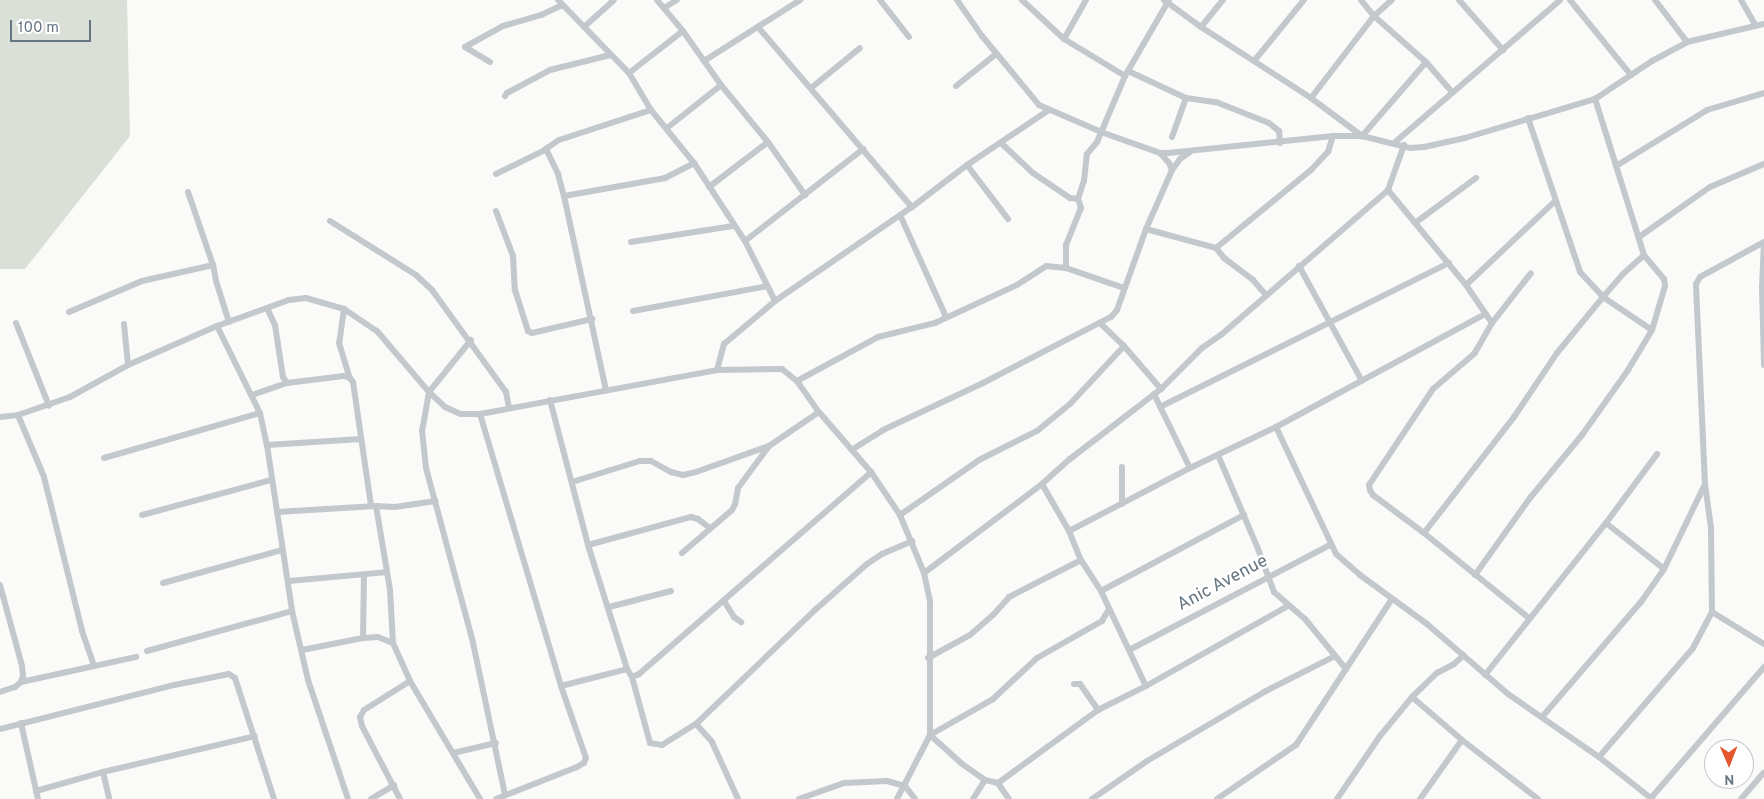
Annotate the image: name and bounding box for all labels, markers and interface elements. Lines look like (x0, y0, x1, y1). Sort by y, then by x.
scale bar (12, 10, 94, 42)
text: 100 m (18, 19, 59, 38)
street label: Anic Avenue (1174, 551, 1272, 617)
north arrow (1704, 739, 1754, 789)
text: N (1724, 770, 1734, 787)

